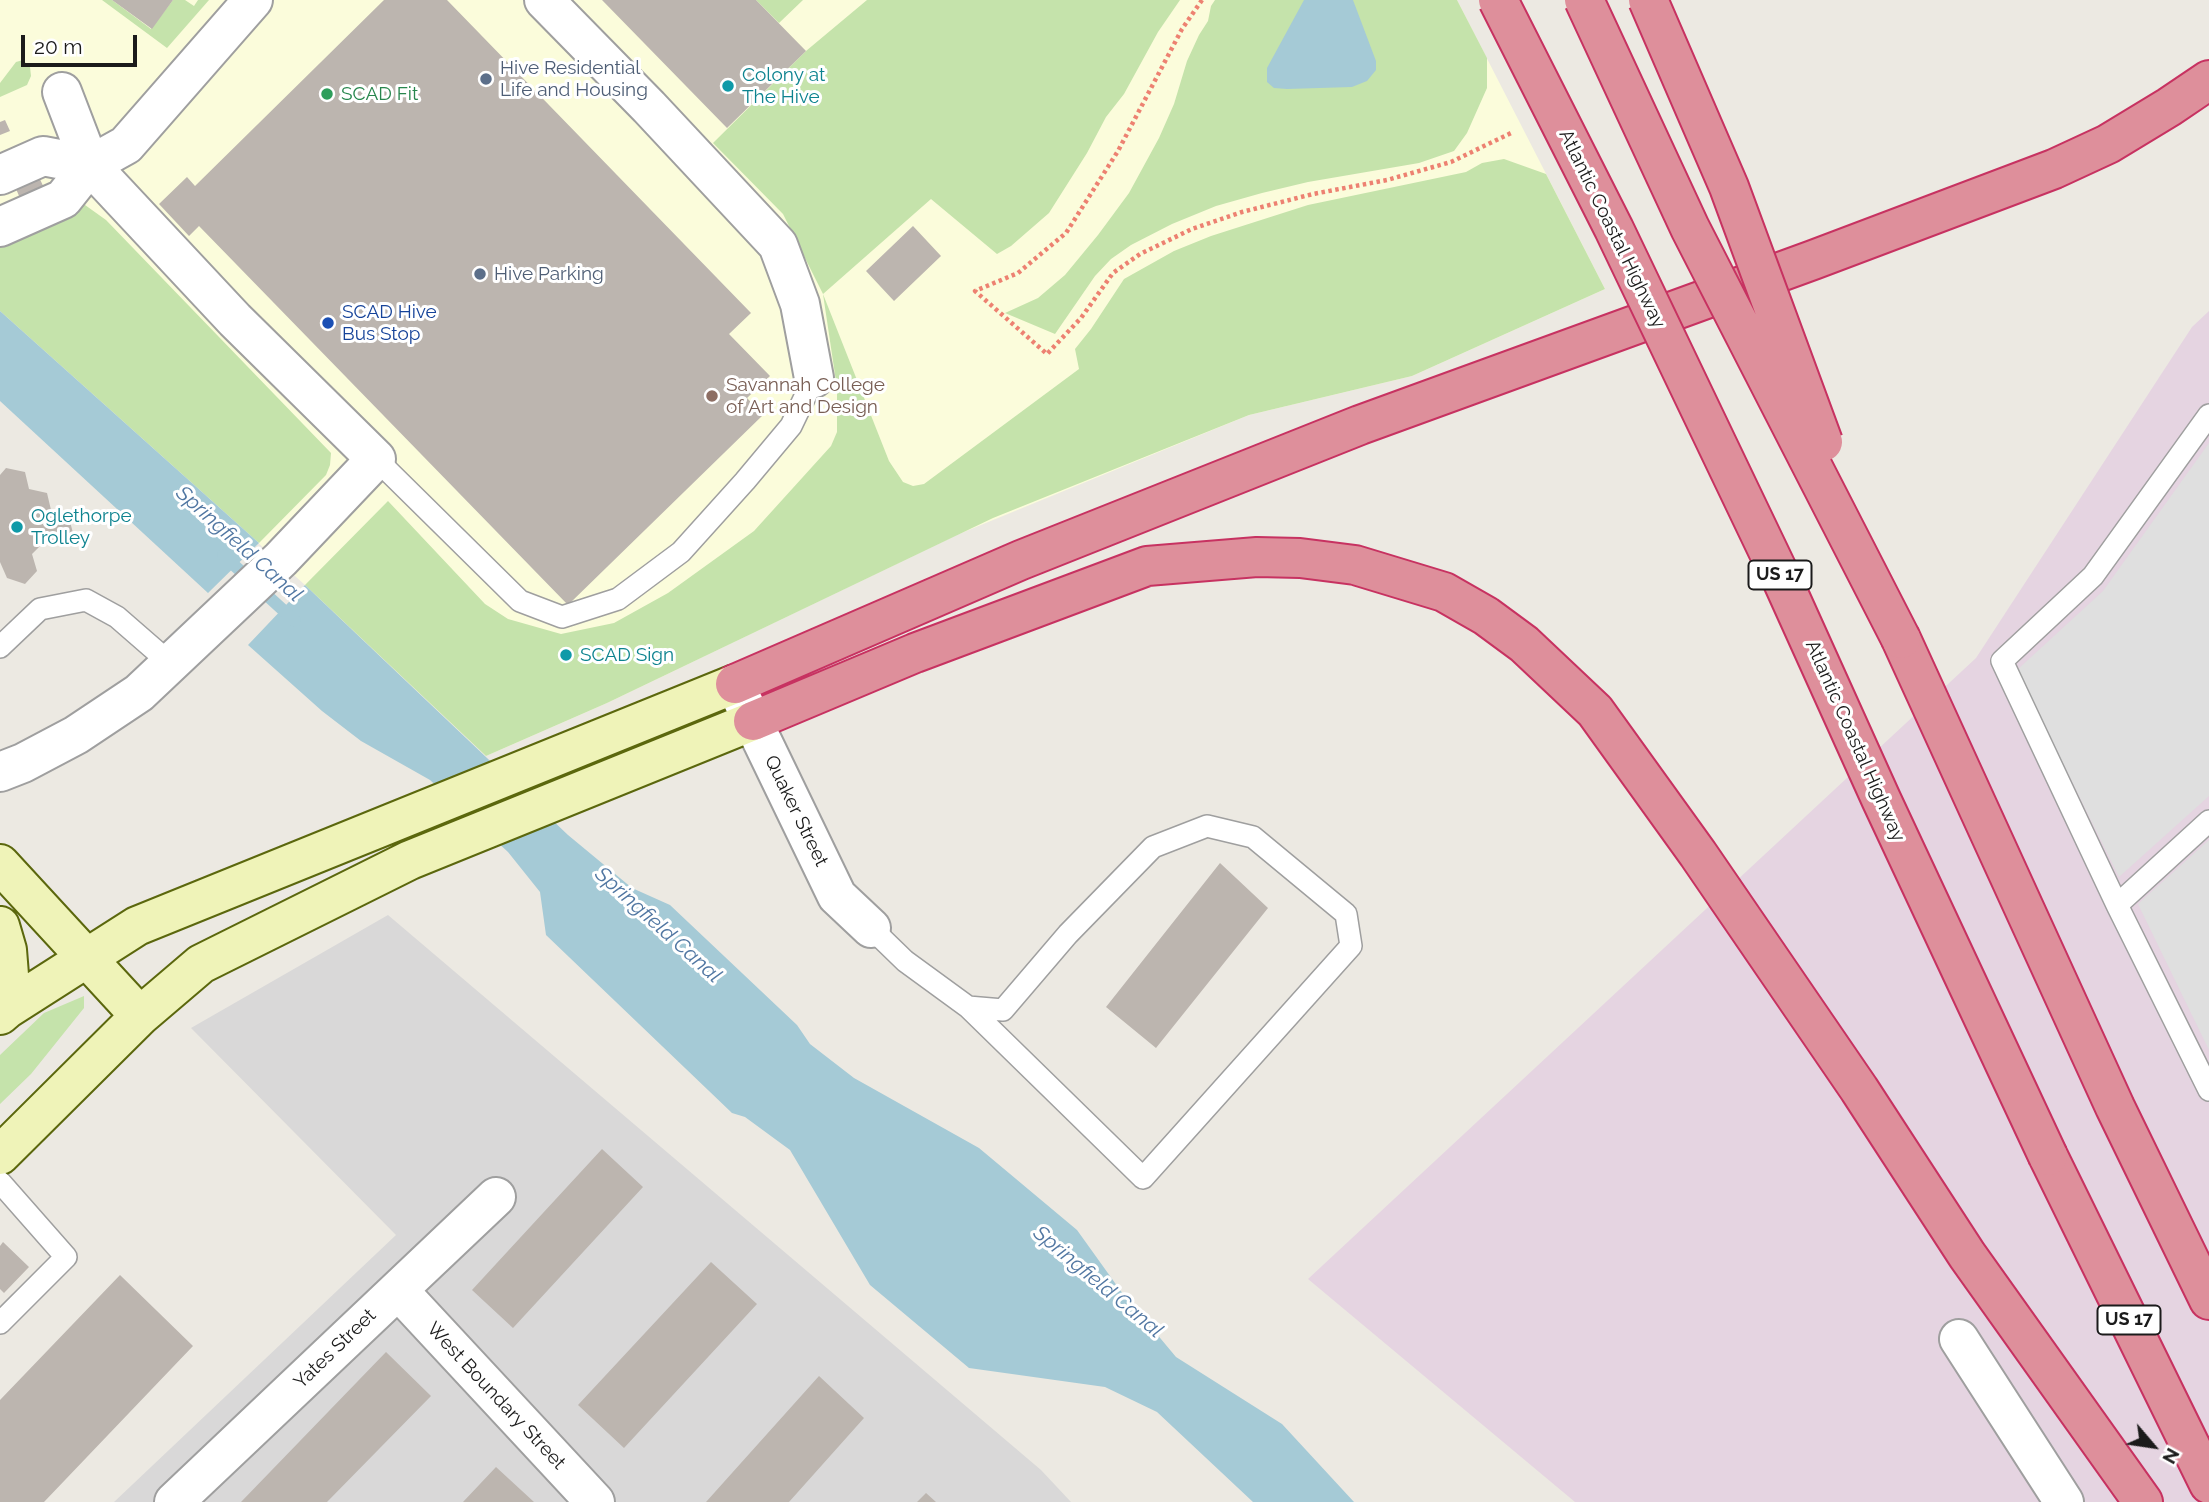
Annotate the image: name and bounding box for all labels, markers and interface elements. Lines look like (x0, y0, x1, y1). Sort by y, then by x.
scale bar (24, 21, 140, 65)
text: 20 m (34, 34, 82, 59)
place label: Hive Residential Life and Housing (500, 57, 648, 101)
place label: Colony at The Hive (742, 64, 825, 108)
marker: Hive Residential Life and Housing (478, 71, 494, 87)
marker: Colony at The Hive (720, 78, 736, 94)
place label: SCAD Fit (341, 83, 418, 105)
marker: SCAD Fit (319, 86, 335, 102)
street label: Atlantic Coastal Highway (1554, 126, 1670, 332)
place label: Hive Parking (494, 263, 604, 285)
marker: Hive Parking (472, 266, 488, 282)
place label: SCAD Hive Bus Stop (342, 301, 437, 345)
marker: SCAD Hive Bus Stop (320, 315, 336, 331)
place label: Savannah College of Art and Design (726, 374, 885, 418)
marker: Savannah College of Art and Design (704, 388, 720, 404)
water label: Springfield Canal (171, 481, 307, 607)
place label: Oglethorpe Trolley (31, 505, 132, 549)
marker: Oglethorpe Trolley (9, 519, 25, 535)
road number: US 17 (1748, 560, 1812, 590)
street label: Atlantic Coastal Highway (1800, 637, 1910, 845)
place label: SCAD Sign (580, 644, 674, 666)
marker: SCAD Sign (558, 647, 574, 663)
street label: Quaker Street (759, 752, 833, 870)
water label: Springfield Canal (590, 862, 726, 988)
water label: Springfield Canal (1028, 1220, 1168, 1344)
street label: Yates Street (289, 1304, 381, 1394)
road number: US 17 (2098, 1306, 2160, 1335)
street label: West Boundary Street (422, 1318, 570, 1474)
north arrow (2118, 1411, 2188, 1481)
text: N (2158, 1445, 2185, 1468)

